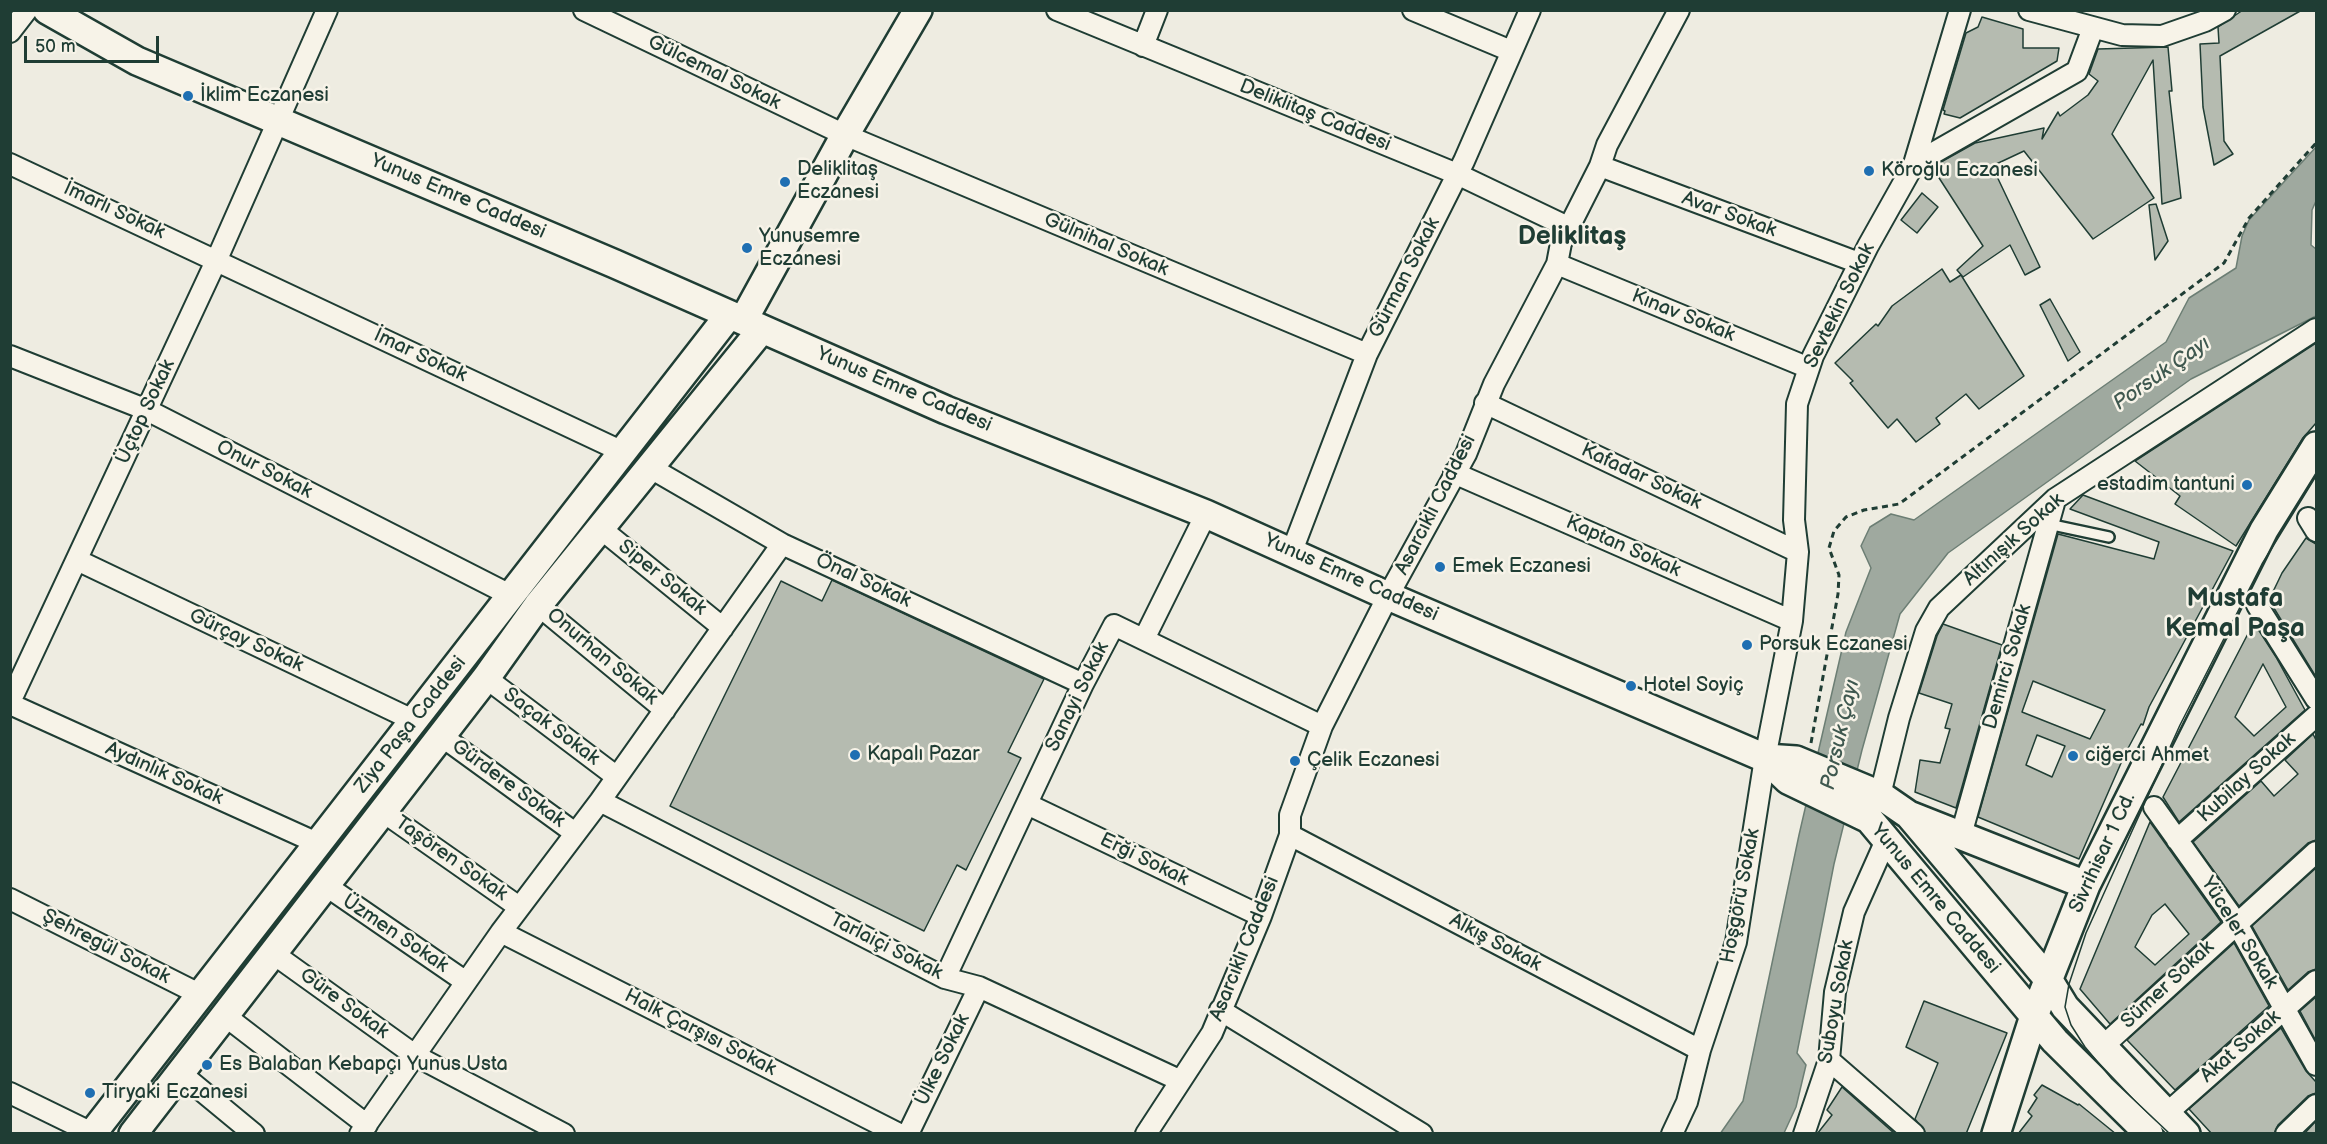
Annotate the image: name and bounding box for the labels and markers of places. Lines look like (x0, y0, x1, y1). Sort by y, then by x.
place label: İklim Eczanesi (200, 84, 329, 108)
marker: İklim Eczanesi (181, 89, 195, 103)
place label: Deliklitaş Eczanesi (797, 158, 879, 205)
place label: Köroğlu Eczanesi (1881, 159, 2038, 183)
marker: Köroğlu Eczanesi (1862, 164, 1876, 178)
marker: Deliklitaş Eczanesi (778, 175, 792, 189)
place label: Yunusemre Eczanesi (759, 225, 860, 272)
marker: Yunusemre Eczanesi (740, 241, 754, 255)
place label: estadim tantuni (2097, 473, 2235, 497)
marker: estadim tantuni (2240, 478, 2254, 492)
place label: Emek Eczanesi (1452, 555, 1591, 579)
marker: Emek Eczanesi (1433, 560, 1447, 574)
place label: Porsuk Eczanesi (1759, 633, 1908, 657)
marker: Porsuk Eczanesi (1740, 638, 1754, 652)
place label: Hotel Soyiç (1643, 674, 1744, 698)
marker: Hotel Soyiç (1624, 679, 1638, 693)
place label: Kapalı Pazar (867, 743, 979, 767)
place label: ciğerci Ahmet (2085, 744, 2209, 768)
marker: Kapalı Pazar (848, 748, 862, 762)
place label: Çelik Eczanesi (1307, 749, 1440, 773)
marker: ciğerci Ahmet (2066, 749, 2080, 763)
marker: Çelik Eczanesi (1288, 754, 1302, 768)
place label: Es Balaban Kebapçı Yunus Usta (219, 1053, 508, 1077)
marker: Es Balaban Kebapçı Yunus Usta (200, 1058, 214, 1072)
place label: Tiryaki Eczanesi (102, 1081, 248, 1105)
marker: Tiryaki Eczanesi (83, 1086, 97, 1100)

